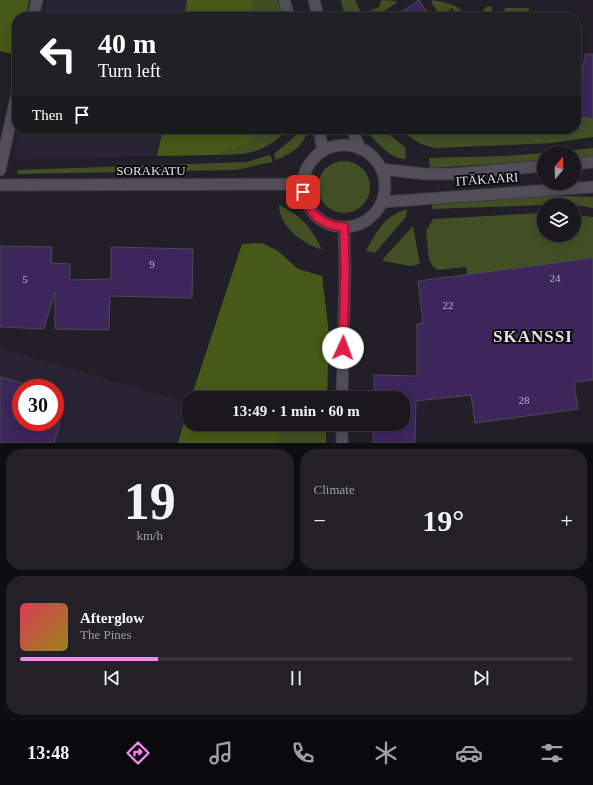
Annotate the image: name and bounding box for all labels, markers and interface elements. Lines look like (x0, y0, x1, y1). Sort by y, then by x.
icon: left (32, 28, 84, 80)
text: 40 m (98, 28, 156, 59)
text: Turn left (98, 61, 161, 81)
icon: arrive (71, 104, 93, 126)
text: Then (32, 107, 63, 123)
north arrow (537, 146, 581, 190)
map controls (537, 146, 581, 242)
street label: SORAKATU (116, 163, 186, 178)
street label: ITÄKAARI (455, 169, 519, 189)
pin (286, 175, 320, 209)
icon: arrive (292, 181, 314, 203)
button: layers (537, 198, 581, 242)
house number: 9 (149, 258, 155, 270)
house number: 24 (550, 272, 561, 284)
house number: 5 (22, 273, 28, 285)
house number: 22 (443, 299, 454, 311)
position arrow (322, 327, 364, 369)
district label: SKANSSI (493, 327, 573, 346)
speed limit sign: 30 (12, 379, 64, 431)
house number: 28 (519, 394, 530, 406)
text: 13:49 · 1 min · 60 m (232, 403, 360, 419)
text: 19 (124, 473, 176, 530)
text: Climate (314, 482, 355, 497)
text: 19° (422, 504, 464, 537)
text: − (314, 508, 326, 533)
text: + (561, 508, 573, 533)
text: km/h (136, 528, 163, 543)
text: Afterglow (80, 610, 144, 626)
text: The Pines (80, 627, 132, 642)
icon: previous (101, 667, 123, 689)
icon: pause (285, 667, 307, 689)
icon: next (470, 667, 492, 689)
icon: directions (124, 739, 152, 767)
icon: music (207, 739, 235, 767)
icon: phone (289, 739, 317, 767)
icon: climate (372, 739, 400, 767)
icon: car (455, 739, 483, 767)
icon: filters (538, 739, 566, 767)
text: 13:48 (27, 743, 69, 763)

